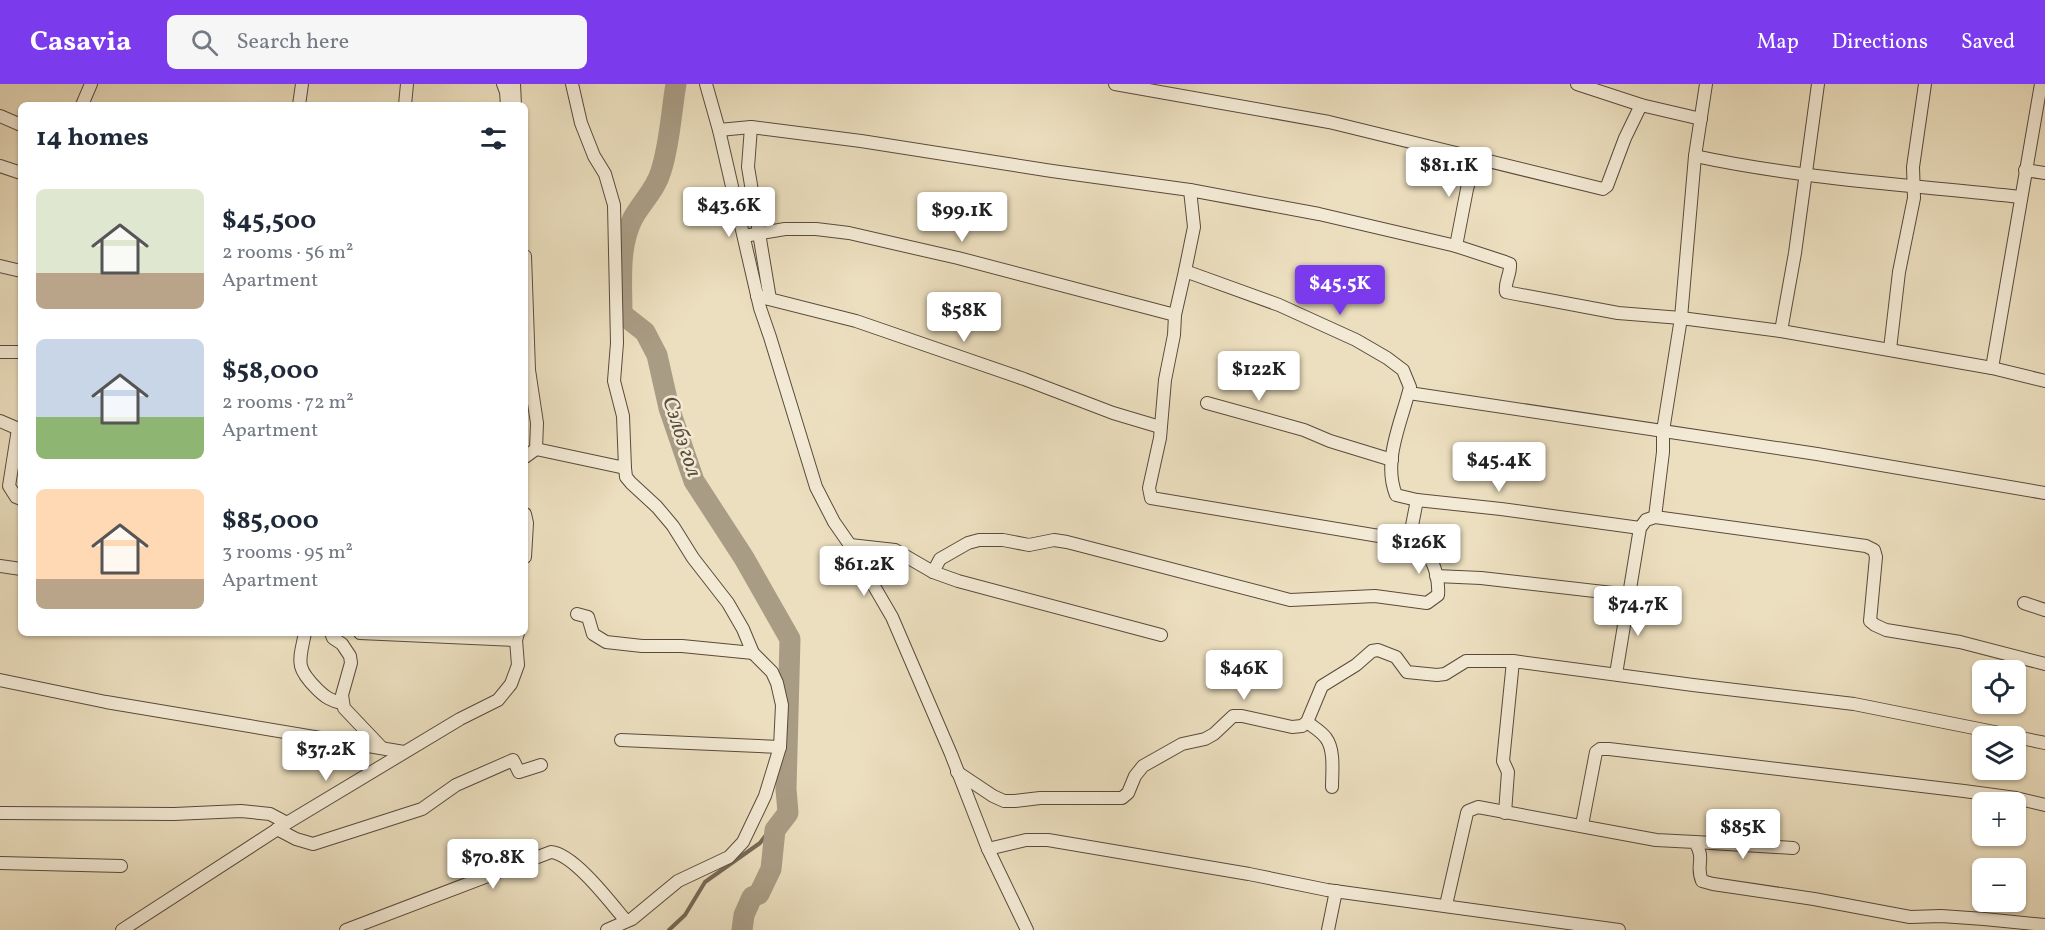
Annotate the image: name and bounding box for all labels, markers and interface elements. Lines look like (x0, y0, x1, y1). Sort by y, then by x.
search box (167, 15, 587, 69)
text: Casavia (30, 23, 131, 62)
icon: search (188, 26, 221, 59)
text: Search here (236, 27, 349, 58)
text: Map (1757, 28, 1799, 57)
text: Directions (1832, 28, 1928, 57)
text: Saved (1961, 28, 2015, 57)
text: 14 homes (36, 120, 149, 156)
icon: filters (477, 122, 510, 155)
pin: $81.1K (1400, 147, 1498, 198)
text: $81.1K (1420, 152, 1478, 180)
pin: $43.6K (680, 187, 778, 238)
text: $43.6K (697, 192, 761, 220)
pin: $99.1K (913, 192, 1011, 243)
text: $99.1K (931, 197, 993, 225)
text: $45,500 (222, 203, 316, 239)
icon: home (84, 213, 156, 285)
text: 2 rooms · 56 m² (222, 239, 353, 267)
pin: $45.5K (1291, 265, 1389, 316)
text: Apartment (222, 267, 318, 295)
text: $45.5K (1309, 270, 1371, 298)
pin: $58K (928, 292, 1000, 343)
text: $58K (941, 297, 987, 325)
pin: $122K (1217, 351, 1301, 402)
text: $58,000 (222, 353, 319, 389)
text: $122K (1232, 356, 1286, 384)
icon: home (84, 363, 156, 435)
text: 2 rooms · 72 m² (222, 389, 354, 417)
water label: Сэлбэ гол (653, 392, 709, 482)
text: Apartment (222, 417, 318, 445)
pin: $45.4K (1450, 442, 1548, 493)
text: $45.4K (1467, 447, 1531, 475)
text: $85,000 (222, 503, 319, 539)
icon: home (84, 513, 156, 585)
pin: $126K (1377, 524, 1461, 575)
text: $126K (1391, 529, 1447, 557)
text: 3 rooms · 95 m² (222, 539, 353, 567)
pin: $61.2K (815, 546, 913, 597)
text: $61.2K (834, 551, 894, 579)
text: Apartment (222, 567, 318, 595)
pin: $74.7K (1589, 586, 1687, 637)
text: $74.7K (1608, 591, 1668, 619)
pin: $46K (1208, 650, 1280, 701)
text: $46K (1220, 655, 1268, 683)
map controls (1972, 660, 2026, 912)
button: locate (1972, 660, 2026, 714)
button: layers (1972, 726, 2026, 780)
pin: $37.2K (277, 731, 375, 782)
text: $37.2K (296, 736, 356, 764)
button: + (1972, 792, 2026, 846)
pin: $85K (1707, 809, 1779, 860)
text: $85K (1720, 814, 1766, 842)
pin: $70.8K (444, 839, 542, 890)
text: $70.8K (461, 844, 525, 872)
button: − (1972, 858, 2026, 912)

